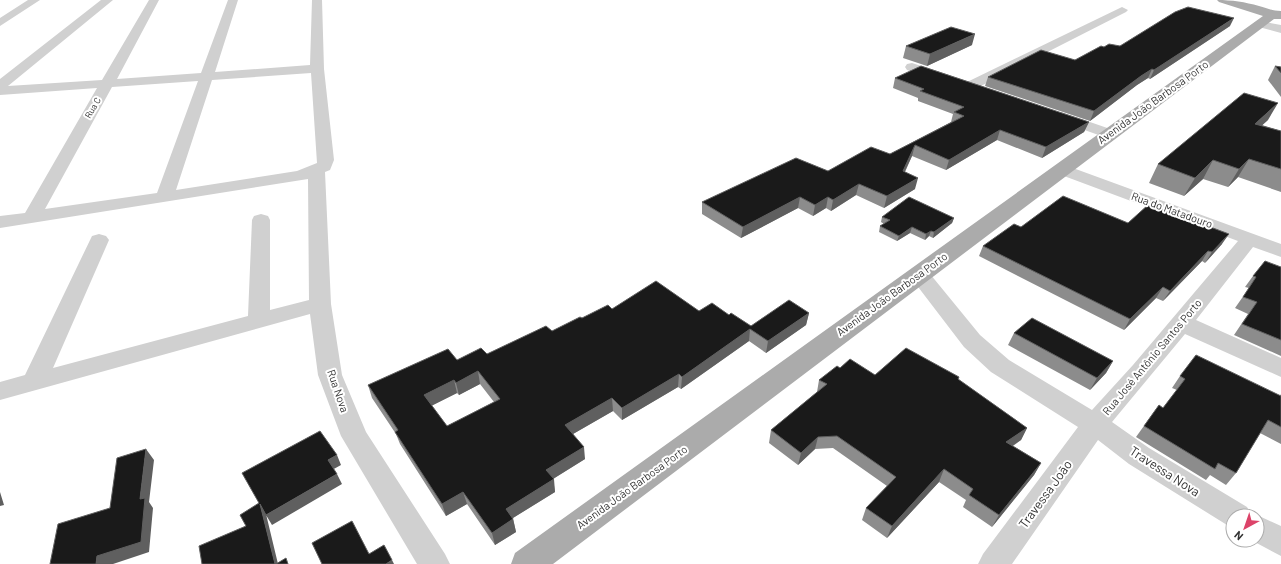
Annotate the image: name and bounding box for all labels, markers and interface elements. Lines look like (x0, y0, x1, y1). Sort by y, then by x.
street label: Avenida João Barbosa Porto (1095, 57, 1211, 146)
street label: Rua C (82, 95, 103, 120)
street label: Rua do Matadouro (1130, 189, 1215, 230)
street label: Avenida João Barbosa Porto (834, 249, 950, 338)
street label: Rua José Antônio Santos Porto (1099, 296, 1204, 417)
street label: Rua Nova (325, 368, 352, 414)
street label: Avenida João Barbosa Porto (574, 442, 690, 531)
street label: Travessa Nova (1127, 442, 1203, 500)
street label: Travessa João (1015, 457, 1075, 531)
north arrow (1225, 508, 1265, 548)
text: N (1231, 529, 1245, 543)

